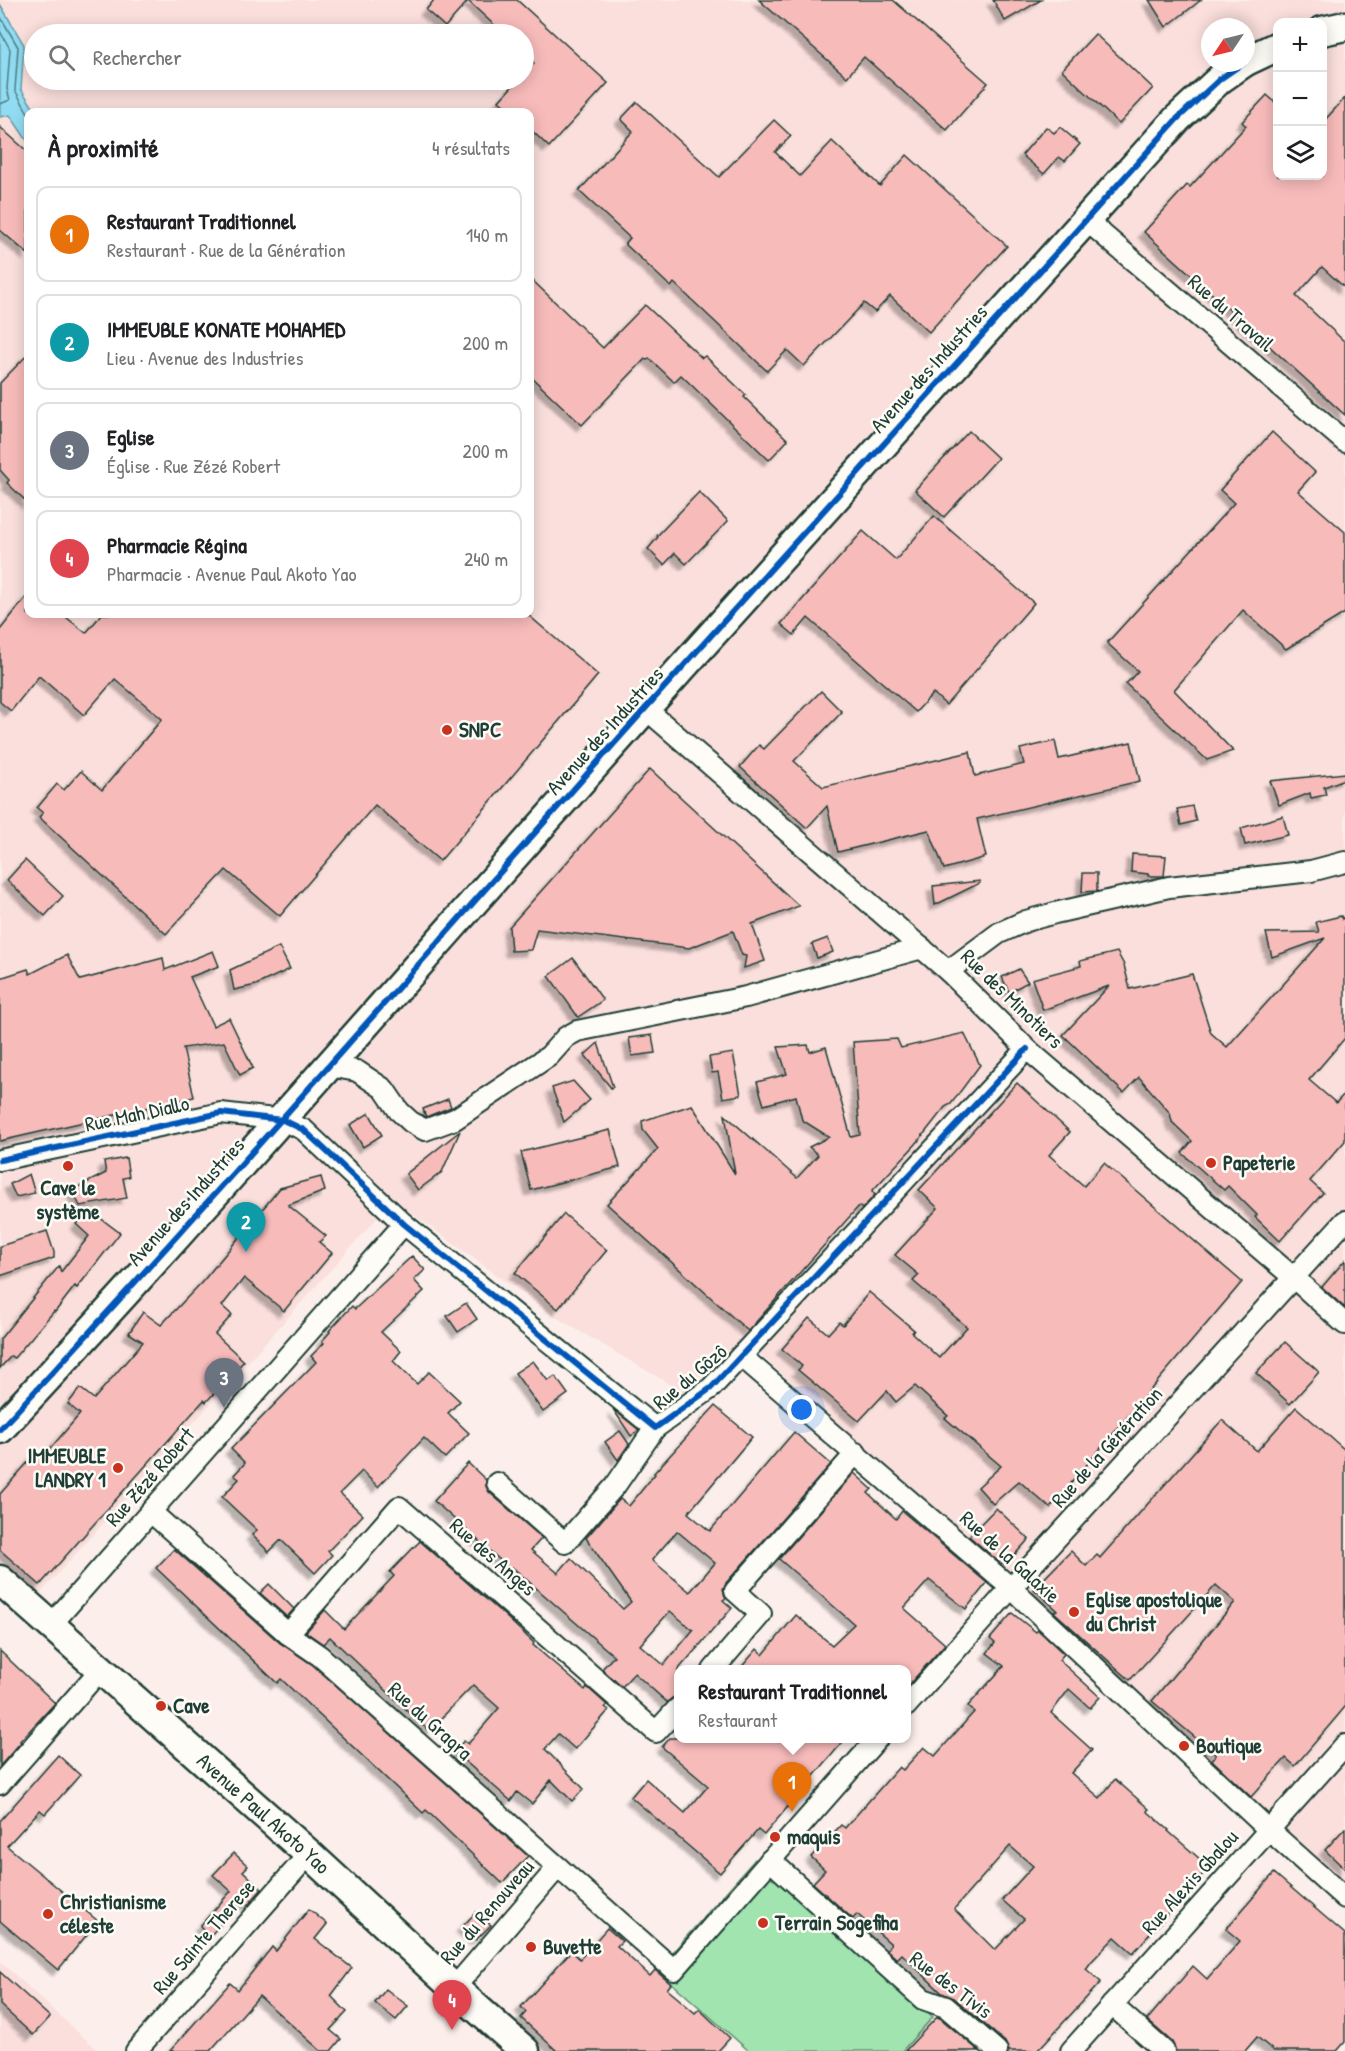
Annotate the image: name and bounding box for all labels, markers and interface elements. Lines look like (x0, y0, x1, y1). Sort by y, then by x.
north arrow (1201, 18, 1255, 72)
map controls (1273, 18, 1327, 180)
button: + (1273, 18, 1327, 72)
search box (24, 24, 534, 90)
icon: search (45, 41, 78, 74)
text: Rechercher (93, 42, 182, 72)
button: − (1273, 72, 1327, 126)
button: layers (1273, 126, 1327, 180)
text: À proximité (48, 130, 159, 165)
text: 4 résultats (432, 134, 510, 161)
text: Restaurant Traditionnel (107, 206, 296, 236)
text: 1 (66, 221, 73, 248)
text: 140 m (466, 221, 508, 248)
text: Restaurant · Rue de la Génération (107, 236, 345, 263)
street label: Rue du Travail (1182, 267, 1281, 358)
street label: Avenue des Industries (863, 298, 994, 439)
text: IMMEUBLE KONATE MOHAMED (107, 314, 345, 344)
text: 2 (65, 329, 74, 356)
text: 200 m (463, 329, 508, 356)
text: Lieu · Avenue des Industries (107, 344, 303, 371)
text: Eglise (107, 422, 155, 452)
text: 3 (65, 437, 74, 464)
text: 200 m (463, 437, 508, 464)
text: Église · Rue Zézé Robert (107, 452, 280, 479)
text: Pharmacie Régina (107, 530, 247, 560)
text: 4 (66, 545, 73, 572)
text: 240 m (464, 545, 508, 572)
text: Pharmacie · Avenue Paul Akoto Yao (107, 560, 357, 587)
street label: Avenue des Industries (539, 660, 670, 801)
place label: SNPC (459, 715, 501, 744)
marker: SNPC (440, 723, 454, 737)
street label: Rue des Minotiers (955, 942, 1070, 1055)
street label: Rue Mah Diallo (82, 1088, 192, 1139)
street label: Avenue des Industries (120, 1131, 251, 1272)
place label: Papeterie (1223, 1148, 1296, 1178)
marker: Papeterie (1204, 1156, 1218, 1170)
marker: Cave le système (61, 1159, 75, 1173)
place label: Cave le système (36, 1173, 100, 1227)
pin: 2 (226, 1202, 266, 1252)
street label: Rue du Gôzô (646, 1337, 733, 1416)
pin: 3 (204, 1358, 244, 1408)
street label: Rue de la Génération (1044, 1380, 1169, 1513)
your location (787, 1395, 816, 1424)
street label: Rue Zézé Robert (98, 1420, 201, 1532)
place label: IMMEUBLE LANDRY 1 (28, 1441, 107, 1494)
marker: IMMEUBLE LANDRY 1 (111, 1461, 125, 1475)
street label: Rue de la Galaxie (954, 1504, 1067, 1609)
street label: Rue des Anges (444, 1511, 543, 1602)
place label: Eglise apostolique du Christ (1086, 1585, 1223, 1638)
marker: Eglise apostolique du Christ (1067, 1605, 1081, 1619)
popup (674, 1665, 911, 1743)
street label: Rue du Gragra (382, 1675, 479, 1766)
text: Restaurant Traditionnel (698, 1676, 887, 1706)
place label: Cave (173, 1691, 210, 1720)
marker: Cave (154, 1699, 168, 1713)
text: Restaurant (698, 1706, 777, 1733)
place label: Boutique (1196, 1731, 1263, 1761)
marker: Boutique (1177, 1739, 1191, 1753)
street label: Avenue Paul Akoto Yao (191, 1746, 337, 1880)
pin: 1 (772, 1762, 812, 1812)
place label: maquis (787, 1822, 840, 1852)
street label: Rue Alexis Gbalou (1135, 1823, 1245, 1940)
marker: maquis (768, 1830, 782, 1844)
street label: Rue du Renouveau (433, 1853, 541, 1970)
street label: Rue Sainte Therese (146, 1873, 262, 2000)
place label: Christianisme céleste (60, 1887, 167, 1940)
marker: Christianisme céleste (41, 1907, 55, 1921)
place label: Terrain Sogefiha (774, 1908, 899, 1938)
marker: Terrain Sogefiha (756, 1916, 770, 1930)
place label: Buvette (543, 1932, 602, 1961)
marker: Buvette (524, 1940, 538, 1954)
street label: Rue des Tivis (904, 1944, 998, 2025)
pin: 4 (432, 1980, 472, 2030)

